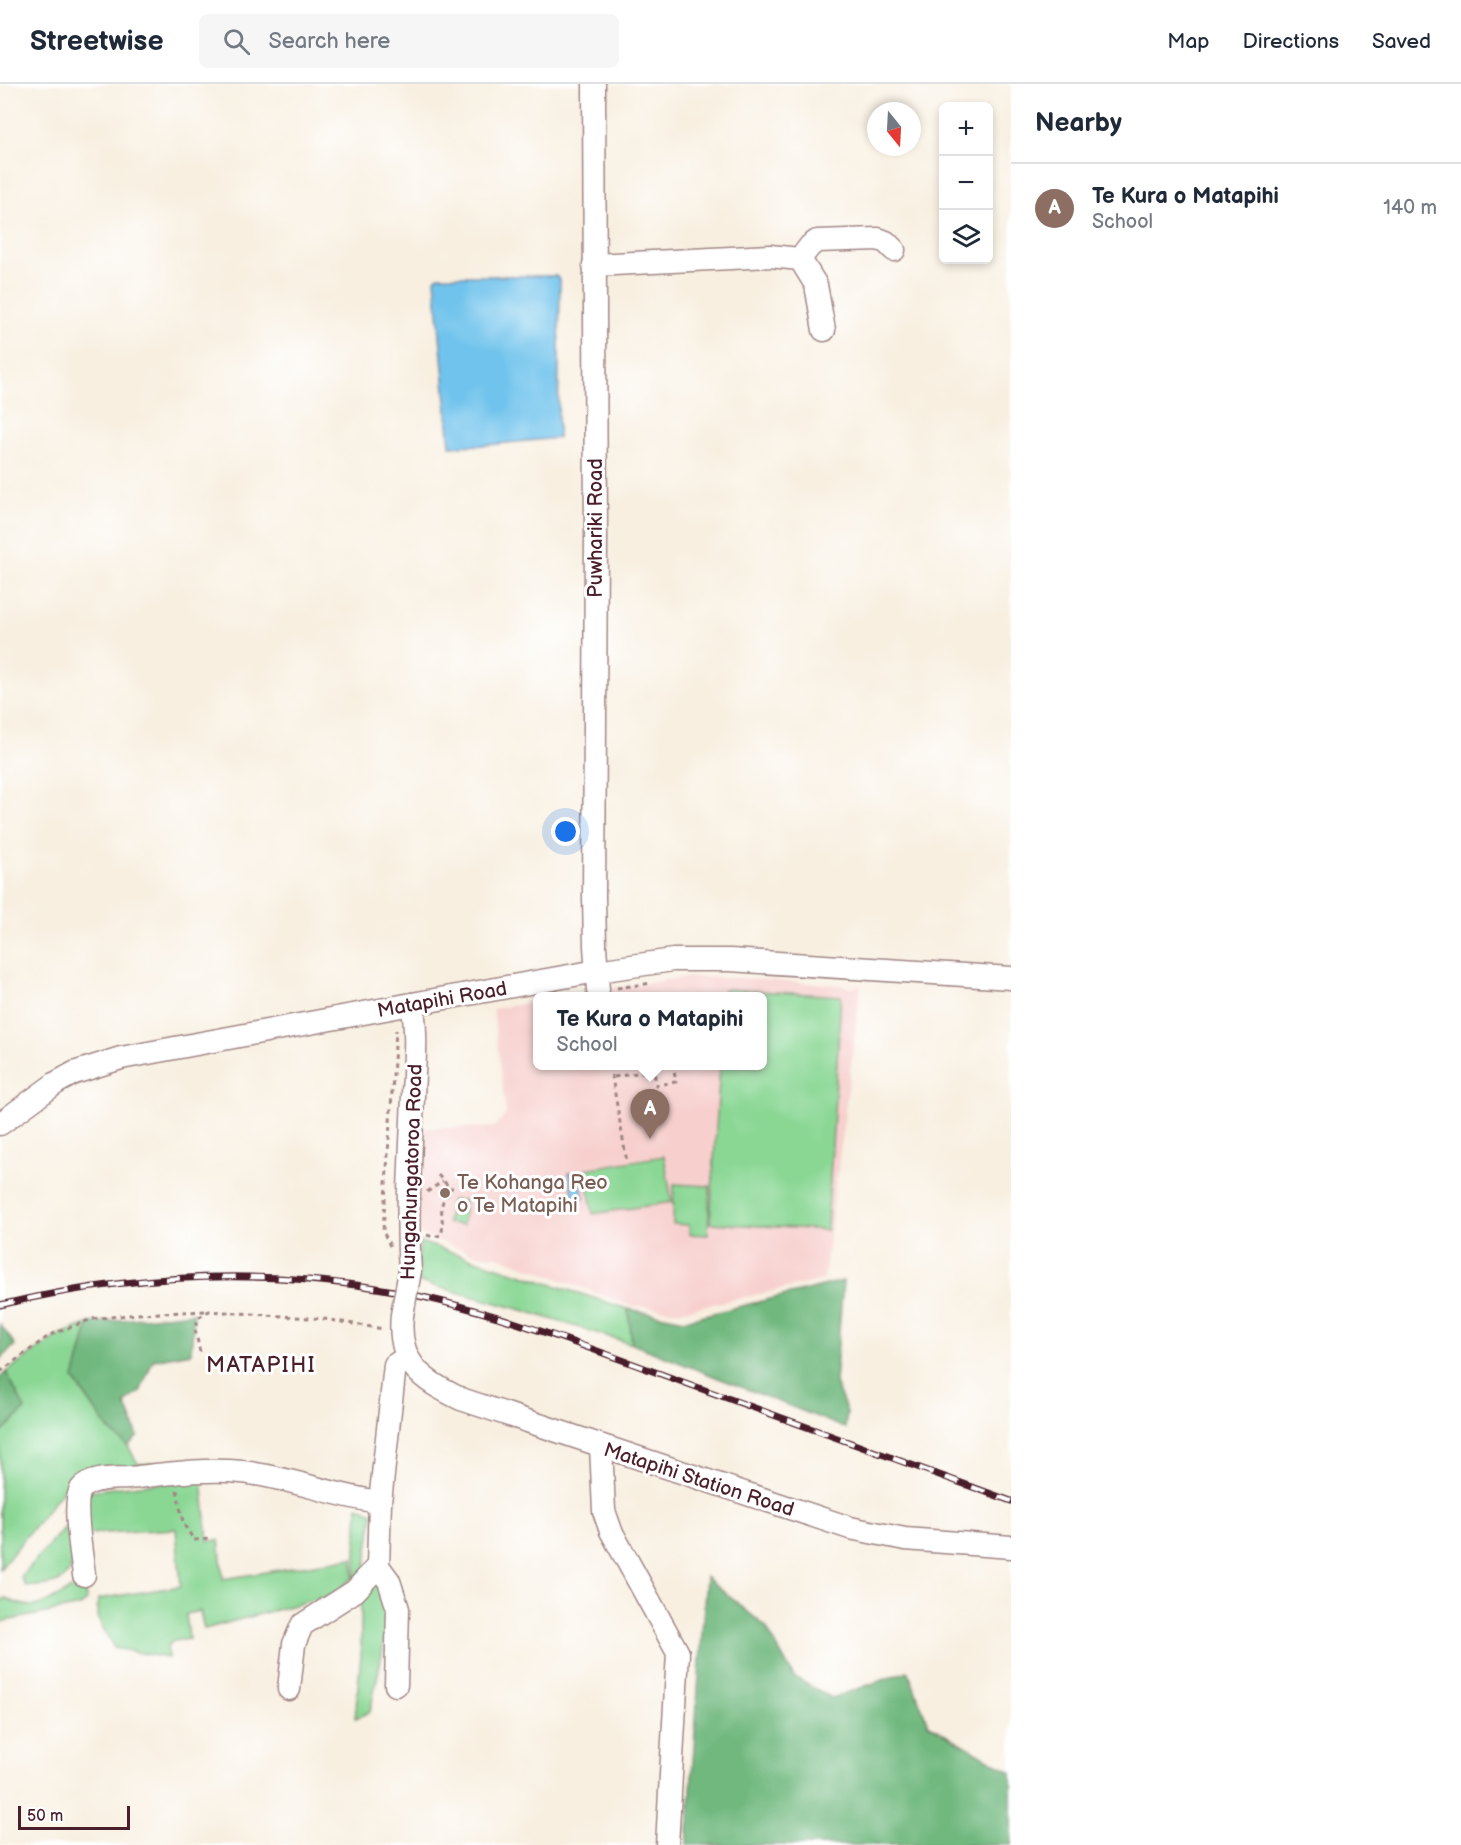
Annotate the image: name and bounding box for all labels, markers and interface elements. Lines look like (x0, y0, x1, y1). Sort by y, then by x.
search box (199, 14, 619, 68)
text: Streetwise (30, 25, 163, 58)
icon: search (220, 25, 253, 58)
text: Search here (268, 28, 390, 55)
text: Map (1167, 29, 1210, 54)
text: Directions (1243, 29, 1339, 54)
text: Saved (1372, 29, 1431, 54)
north arrow (867, 102, 921, 156)
map controls (939, 102, 993, 264)
button: + (939, 102, 993, 156)
text: Nearby (1035, 108, 1122, 139)
button: − (939, 156, 993, 210)
text: Te Kura o Matapihi (1092, 183, 1279, 210)
text: A (1048, 196, 1061, 220)
text: 140 m (1383, 196, 1437, 220)
button: layers (939, 210, 993, 264)
text: School (1092, 210, 1153, 234)
street label: Puwhariki Road (584, 458, 608, 598)
your location (551, 817, 580, 846)
street label: Matapihi Road (375, 977, 509, 1023)
popup (533, 992, 767, 1070)
text: Te Kura o Matapihi (557, 1006, 743, 1033)
text: School (557, 1033, 618, 1057)
street label: Hungahungatoroa Road (396, 1063, 428, 1281)
pin: A (630, 1090, 670, 1139)
place label: Te Kohanga Reo o Te Matapihi (457, 1171, 608, 1218)
marker: Te Kohanga Reo o Te Matapihi (438, 1186, 452, 1200)
district label: MATAPIHI (206, 1352, 316, 1379)
street label: Matapihi Station Road (601, 1438, 797, 1522)
scale bar (18, 1803, 130, 1830)
text: 50 m (27, 1807, 63, 1826)

